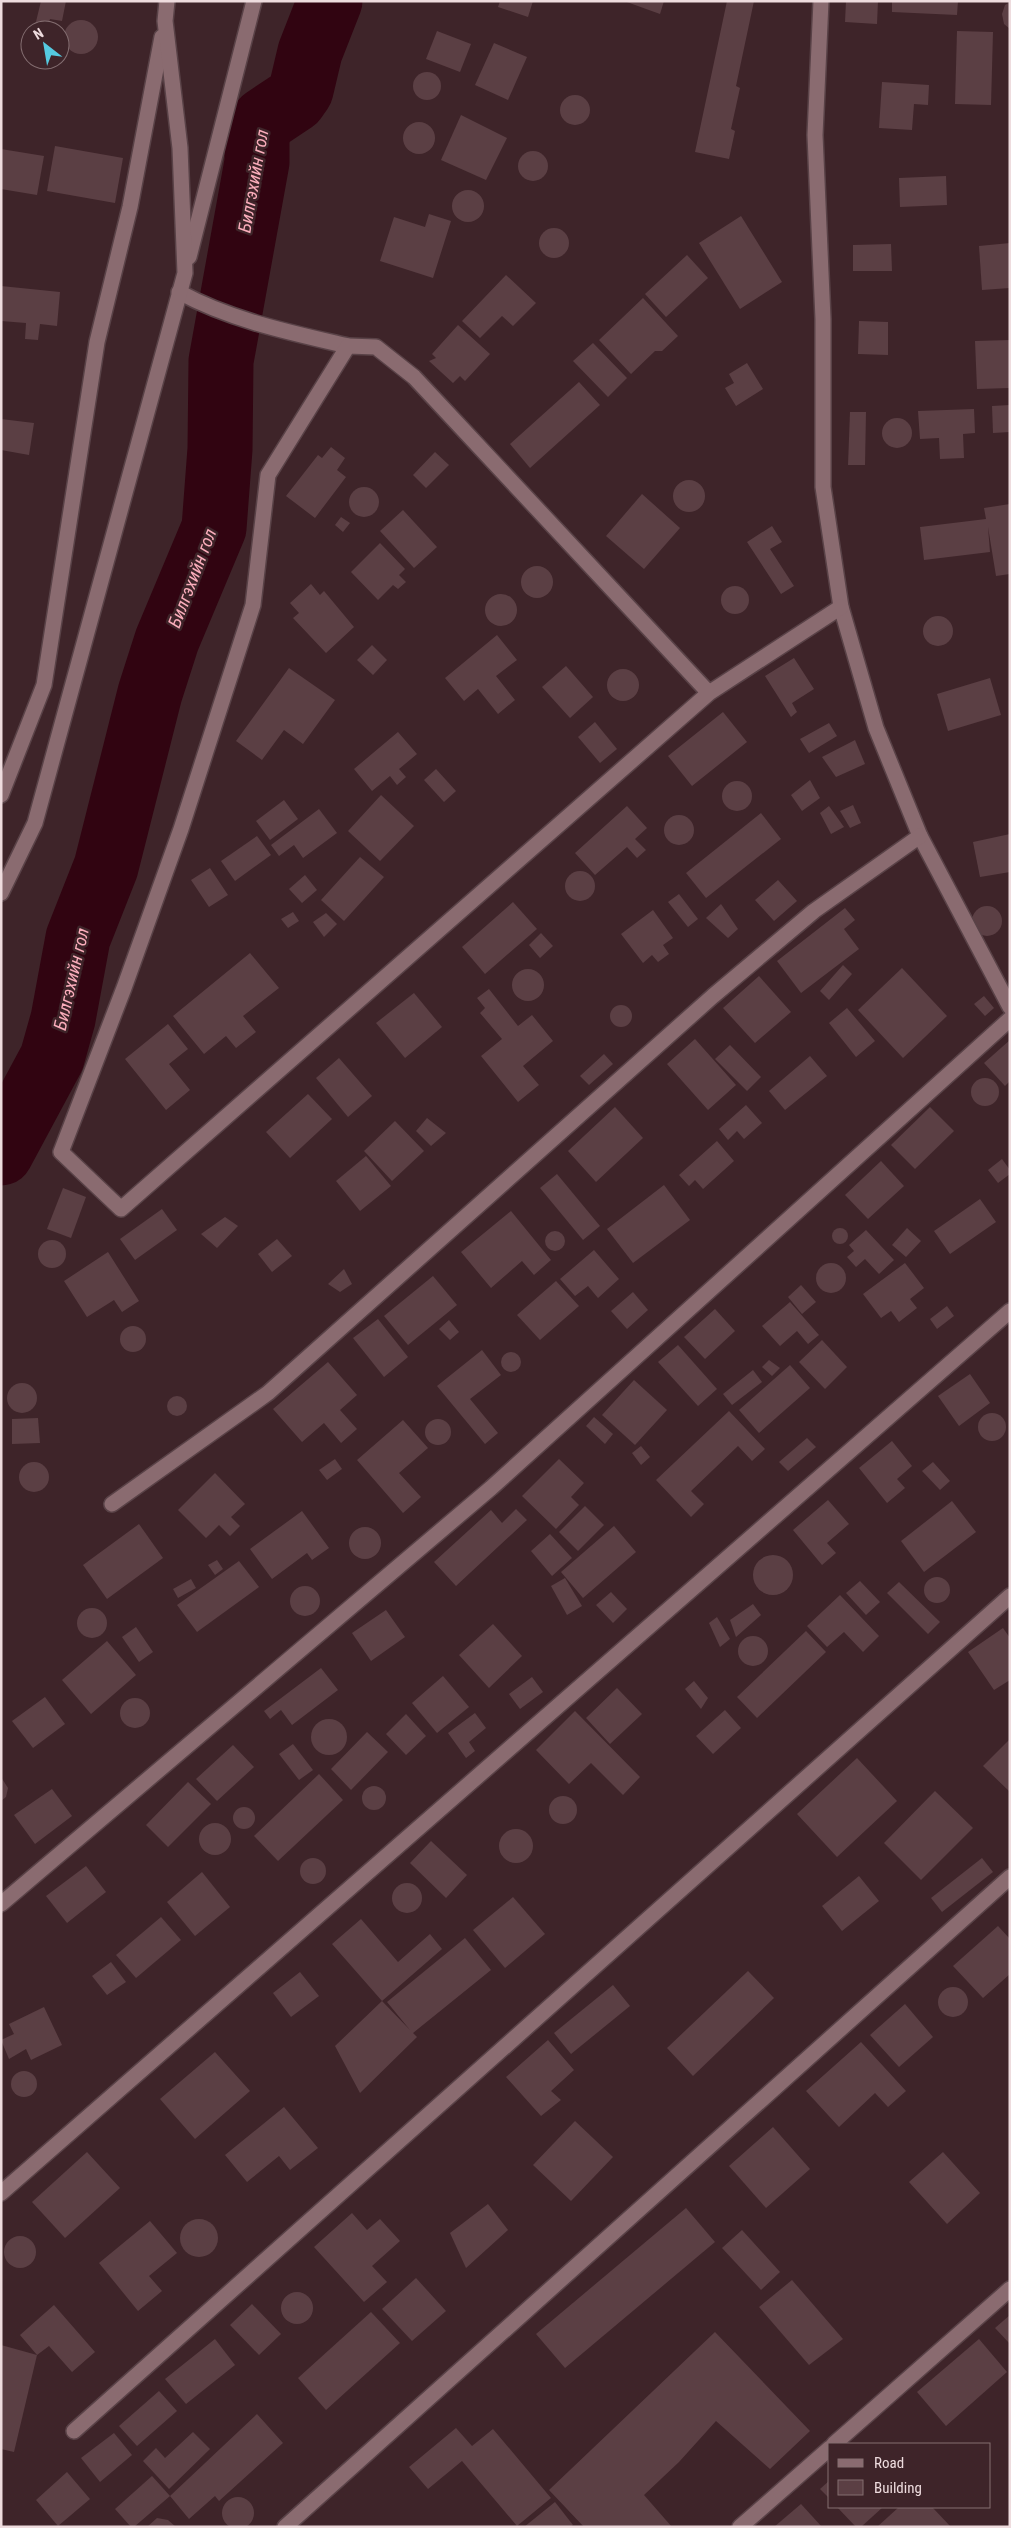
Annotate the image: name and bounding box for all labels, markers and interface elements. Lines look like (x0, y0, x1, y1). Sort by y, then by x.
north arrow (20, 20, 70, 70)
text: N (31, 25, 46, 43)
water label: Билгэхийн гол (234, 128, 272, 234)
water label: Билгэхийн гол (163, 525, 221, 630)
water label: Билгэхийн гол (49, 926, 93, 1032)
legend (828, 2443, 991, 2508)
text: Road (874, 2454, 904, 2472)
text: Building (874, 2479, 922, 2497)

